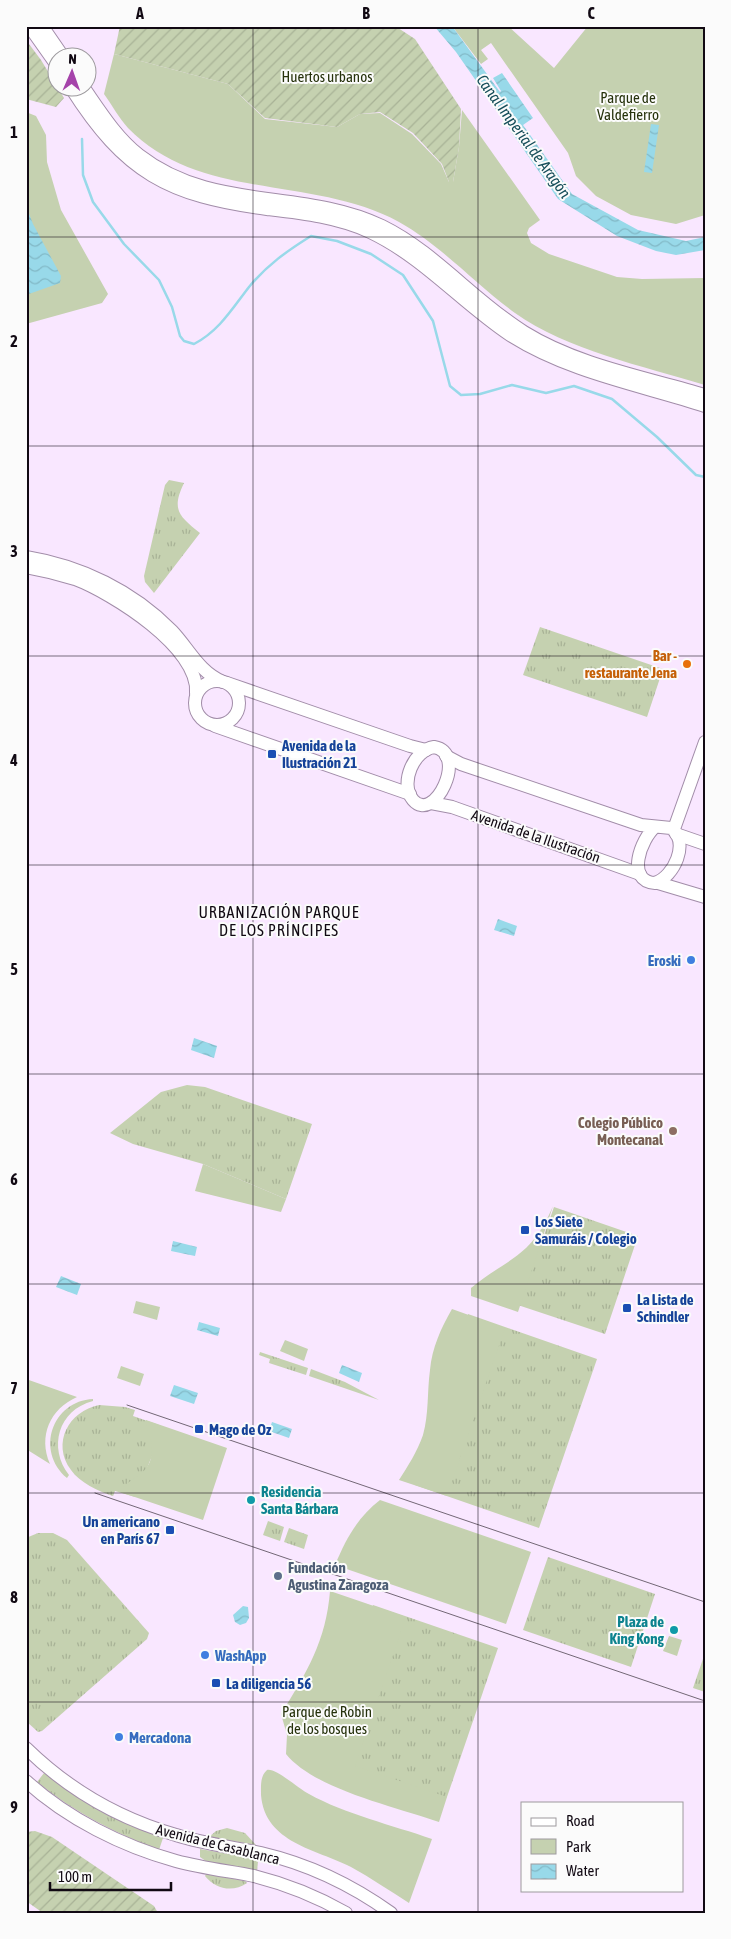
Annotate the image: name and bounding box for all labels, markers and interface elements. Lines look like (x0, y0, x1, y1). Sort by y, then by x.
text: A (135, 4, 144, 22)
text: B (362, 4, 370, 22)
text: C (587, 4, 595, 22)
north arrow (48, 48, 98, 98)
text: N (68, 51, 77, 67)
park label: Huertos urbanos (282, 68, 373, 85)
water label: Canal Imperial de Aragón (472, 71, 575, 202)
park label: Parque de Valdefierro (597, 89, 659, 123)
text: 1 (10, 123, 18, 141)
text: 2 (10, 332, 18, 350)
text: 3 (10, 542, 18, 560)
place label: Bar - restaurante Jena (585, 647, 677, 681)
marker: Bar - restaurante Jena (681, 658, 693, 670)
place label: Avenida de la Ilustración 21 (281, 737, 357, 771)
marker: Avenida de la Ilustración 21 (266, 748, 278, 760)
text: 4 (9, 751, 18, 769)
street label: Avenida de la Ilustración (469, 806, 603, 866)
district label: URBANIZACIÓN PARQUE DE LOS PRÍNCIPES (198, 903, 360, 939)
place label: Eroski (648, 952, 681, 969)
marker: Eroski (685, 954, 697, 966)
text: 5 (10, 960, 18, 978)
place label: Colegio Público Montecanal (578, 1114, 664, 1148)
marker: Colegio Público Montecanal (667, 1125, 679, 1137)
text: 6 (10, 1170, 18, 1188)
place label: Los Siete Samuráis / Colegio (535, 1213, 637, 1247)
marker: Los Siete Samuráis / Colegio (519, 1224, 531, 1236)
place label: La Lista de Schindler (637, 1291, 694, 1325)
marker: La Lista de Schindler (621, 1302, 633, 1314)
text: 7 (10, 1379, 18, 1397)
place label: Mago de Oz (209, 1421, 272, 1438)
marker: Mago de Oz (193, 1423, 205, 1435)
place label: Residencia Santa Bárbara (261, 1483, 339, 1517)
marker: Residencia Santa Bárbara (245, 1494, 257, 1506)
place label: Un americano en París 67 (83, 1513, 160, 1547)
marker: Un americano en París 67 (164, 1524, 176, 1536)
place label: Fundación Agustina Zaragoza (287, 1559, 389, 1593)
marker: Fundación Agustina Zaragoza (272, 1570, 284, 1582)
text: 8 (10, 1588, 18, 1606)
place label: Plaza de King Kong (610, 1613, 665, 1647)
marker: Plaza de King Kong (668, 1624, 680, 1636)
place label: WashApp (214, 1647, 267, 1664)
marker: WashApp (199, 1649, 211, 1661)
place label: La diligencia 56 (226, 1675, 311, 1692)
marker: La diligencia 56 (210, 1677, 222, 1689)
park label: Parque de Robin de los bosques (282, 1703, 372, 1737)
place label: Mercadona (129, 1729, 191, 1746)
marker: Mercadona (113, 1731, 125, 1743)
text: 9 (10, 1798, 18, 1816)
legend (521, 1802, 684, 1892)
text: Road (566, 1812, 595, 1829)
street label: Avenida de Casablanca (154, 1820, 282, 1868)
text: Park (566, 1838, 591, 1855)
scale bar (50, 1859, 171, 1891)
text: Water (566, 1862, 599, 1879)
text: 100 m (58, 1868, 92, 1885)

